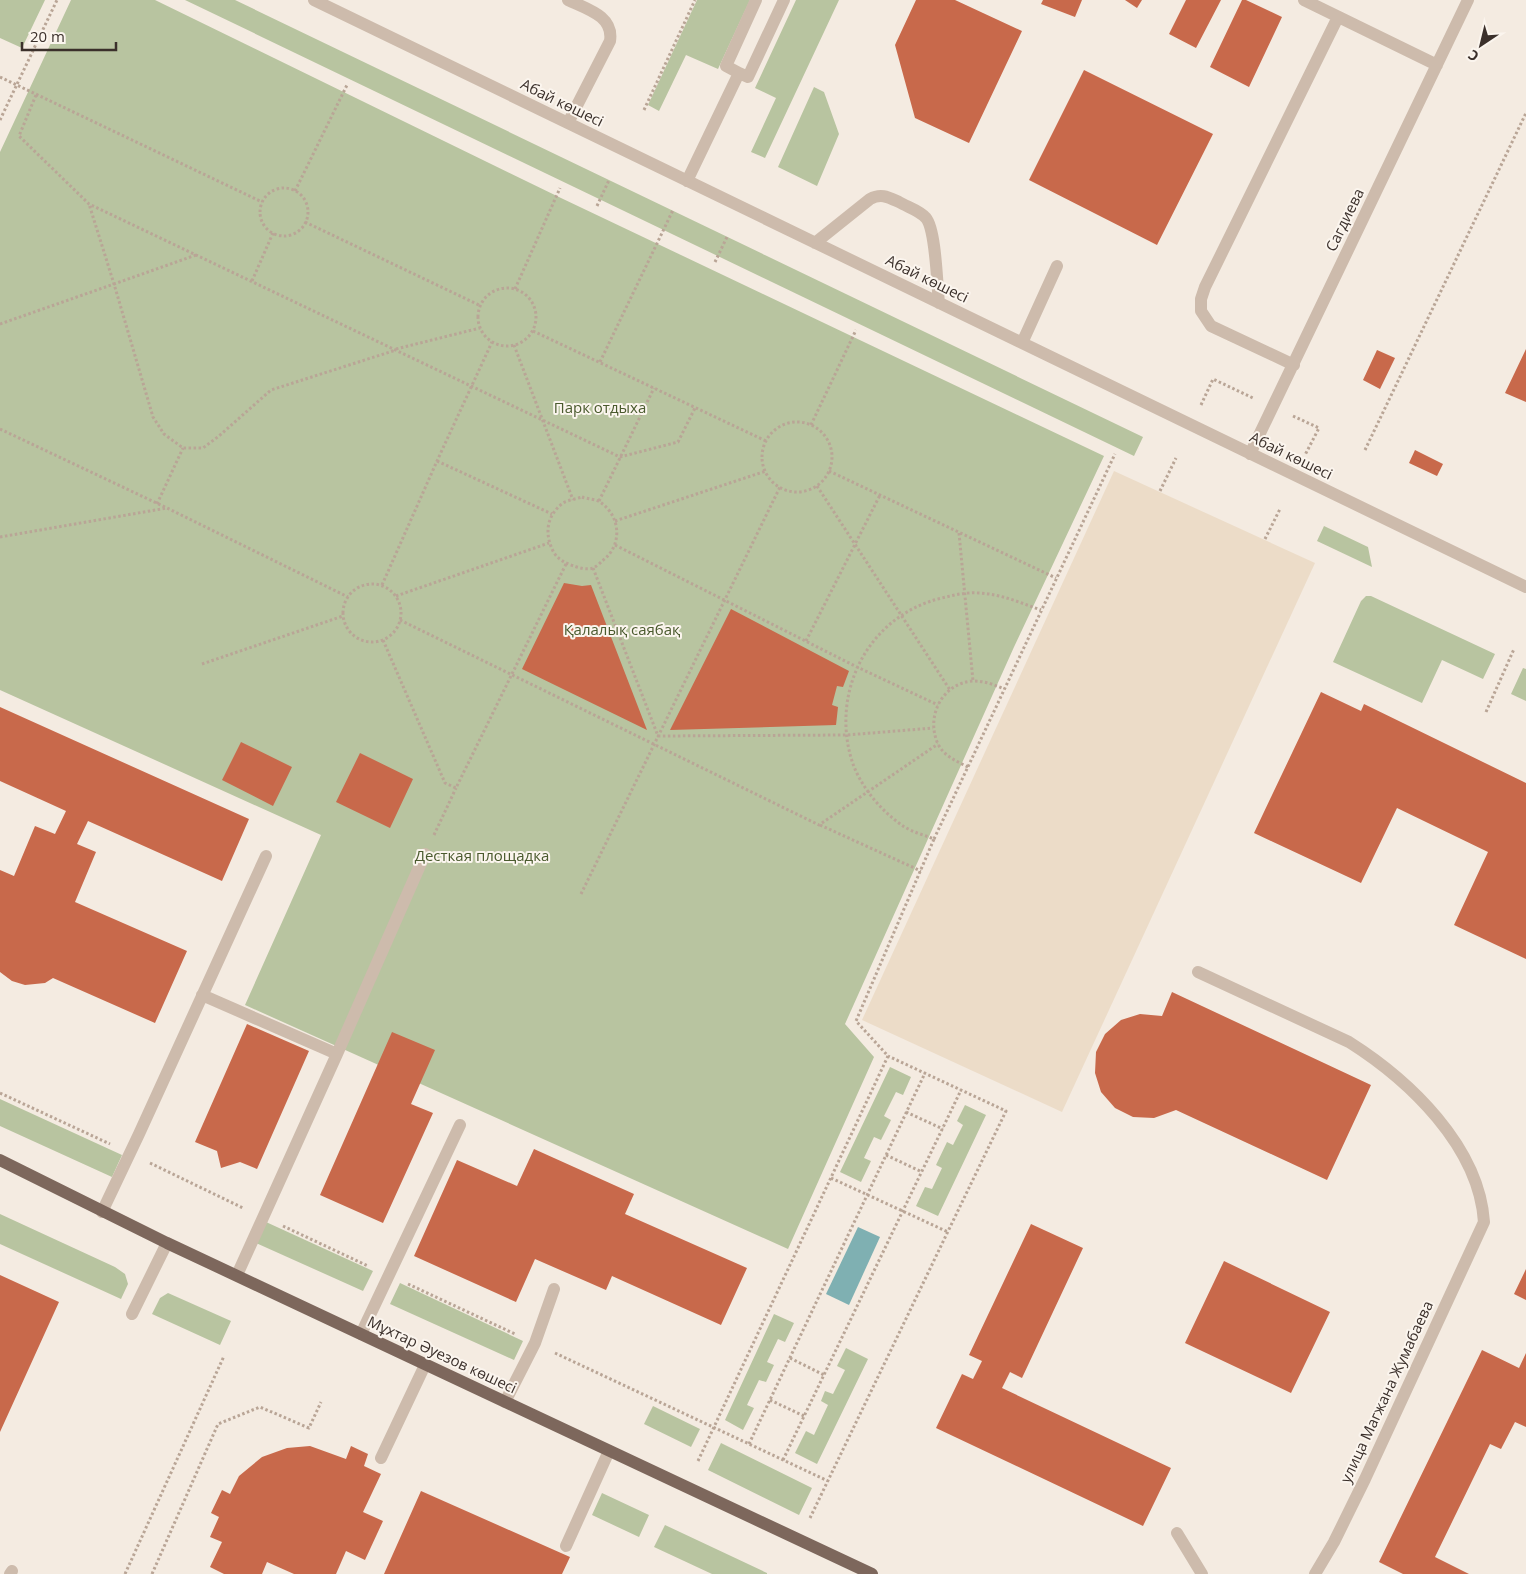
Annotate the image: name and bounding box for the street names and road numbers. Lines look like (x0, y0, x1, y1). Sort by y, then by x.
street label: Абай көшесі (518, 73, 607, 131)
street label: Сагдиева (1320, 185, 1368, 254)
street label: Абай көшесі (883, 249, 972, 307)
street label: Абай көшесі (1247, 426, 1336, 484)
street label: улица Магжана Жумабаева (1335, 1297, 1437, 1486)
street label: Мұхтар Әуезов көшесі (365, 1311, 520, 1398)

